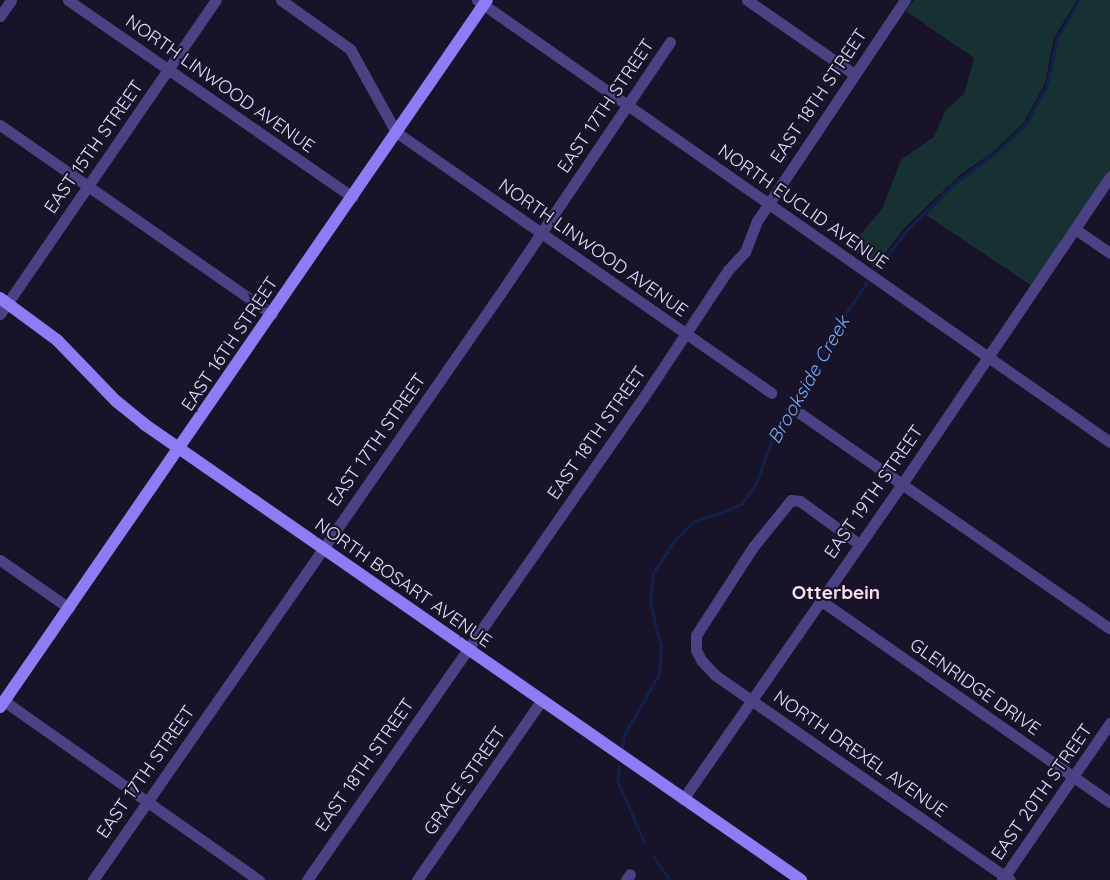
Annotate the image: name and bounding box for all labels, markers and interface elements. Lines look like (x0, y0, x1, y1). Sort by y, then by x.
street label: NORTH LINWOOD AVENUE (121, 10, 319, 158)
street label: EAST 18TH STREET (766, 25, 872, 167)
street label: EAST 17TH STREET (553, 35, 659, 177)
street label: EAST 15TH STREET (40, 76, 148, 218)
street label: NORTH EUCLID AVENUE (714, 140, 892, 274)
street label: NORTH LINWOOD AVENUE (494, 174, 692, 322)
street label: EAST 16TH STREET (177, 273, 283, 415)
water label: Brookside Creek (763, 312, 855, 448)
street label: EAST 18TH STREET (543, 362, 651, 504)
street label: EAST 17TH STREET (323, 370, 431, 510)
street label: EAST 19TH STREET (820, 421, 928, 563)
street label: NORTH BOSART AVENUE (311, 514, 495, 652)
district label: Otterbein (792, 582, 880, 604)
street label: GLENRIDGE DRIVE (906, 634, 1044, 740)
street label: NORTH DREXEL AVENUE (769, 686, 951, 822)
street label: EAST 18TH STREET (311, 694, 419, 836)
street label: EAST 17TH STREET (92, 702, 200, 842)
street label: EAST 20TH STREET (987, 720, 1097, 864)
street label: GRACE STREET (420, 723, 510, 839)

